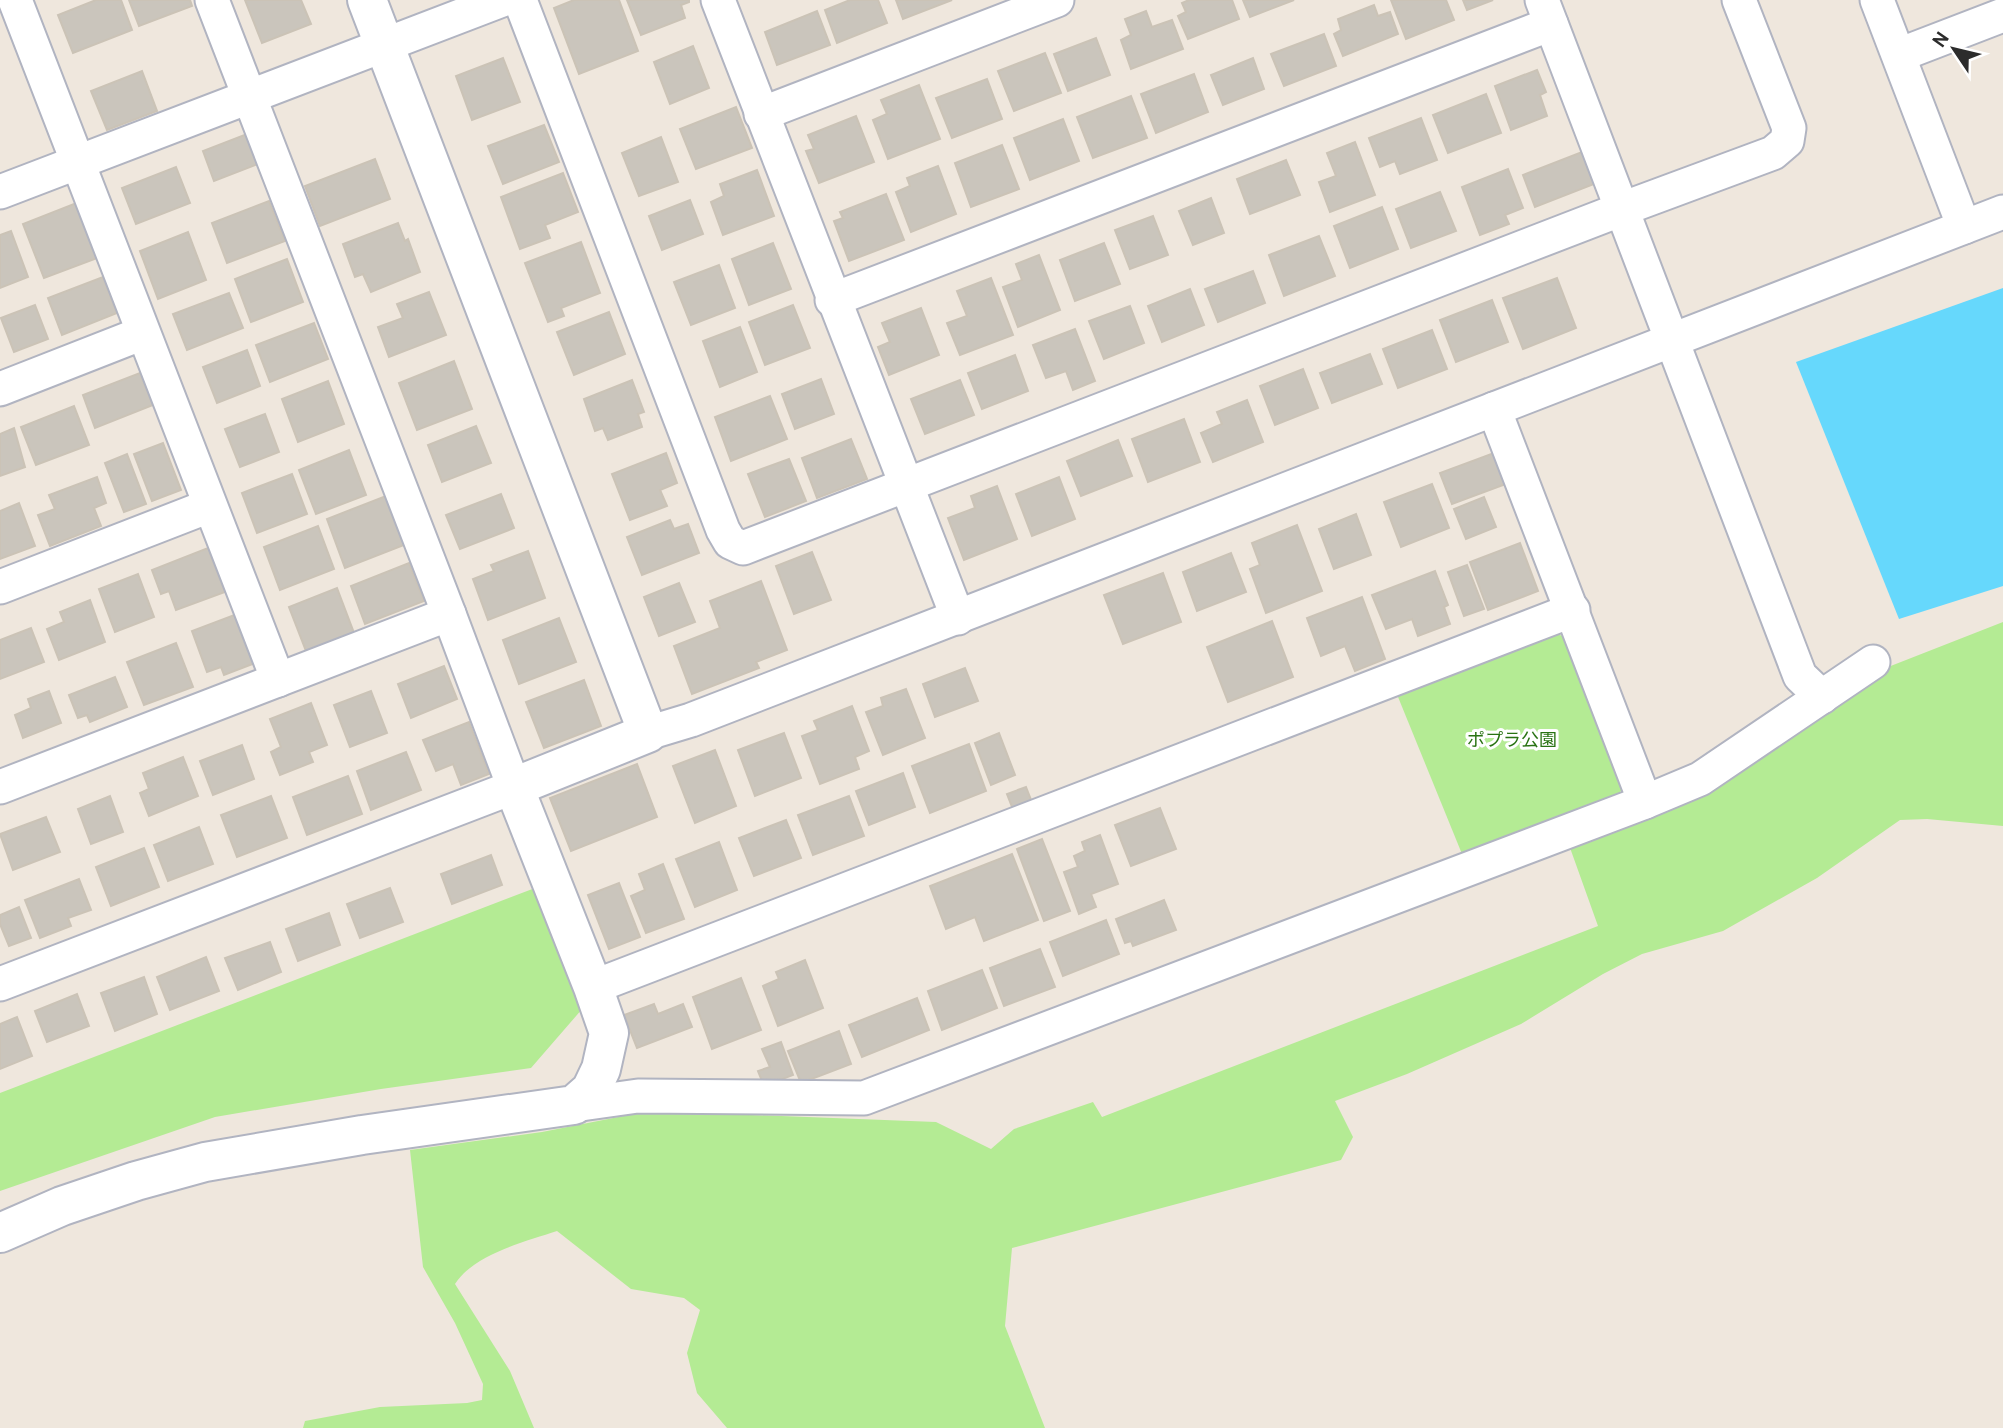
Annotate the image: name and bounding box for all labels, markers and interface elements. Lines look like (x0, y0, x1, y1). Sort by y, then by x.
north arrow (1919, 14, 1989, 84)
text: N (1928, 28, 1955, 53)
park label: ポプラ公園 (1467, 730, 1557, 753)

